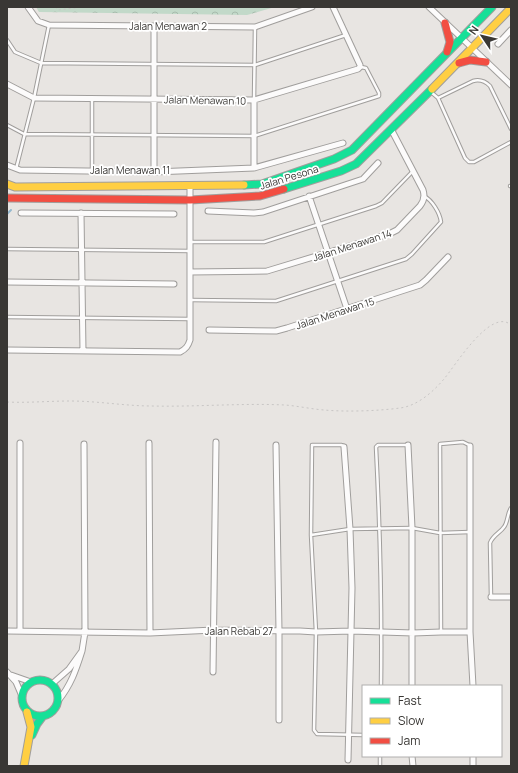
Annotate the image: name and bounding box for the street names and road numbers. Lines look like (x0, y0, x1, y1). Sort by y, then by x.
street label: Jalan Menawan 2 (129, 19, 207, 33)
street label: Jalan Menawan 10 (164, 92, 246, 108)
street label: Jalan Pesona (258, 161, 320, 193)
street label: Jalan Menawan 11 (90, 163, 170, 177)
street label: Jalan Menawan 14 (311, 226, 393, 264)
street label: Jalan Menawan 15 (294, 294, 376, 332)
street label: Jalan Rebab 27 (205, 624, 273, 638)

